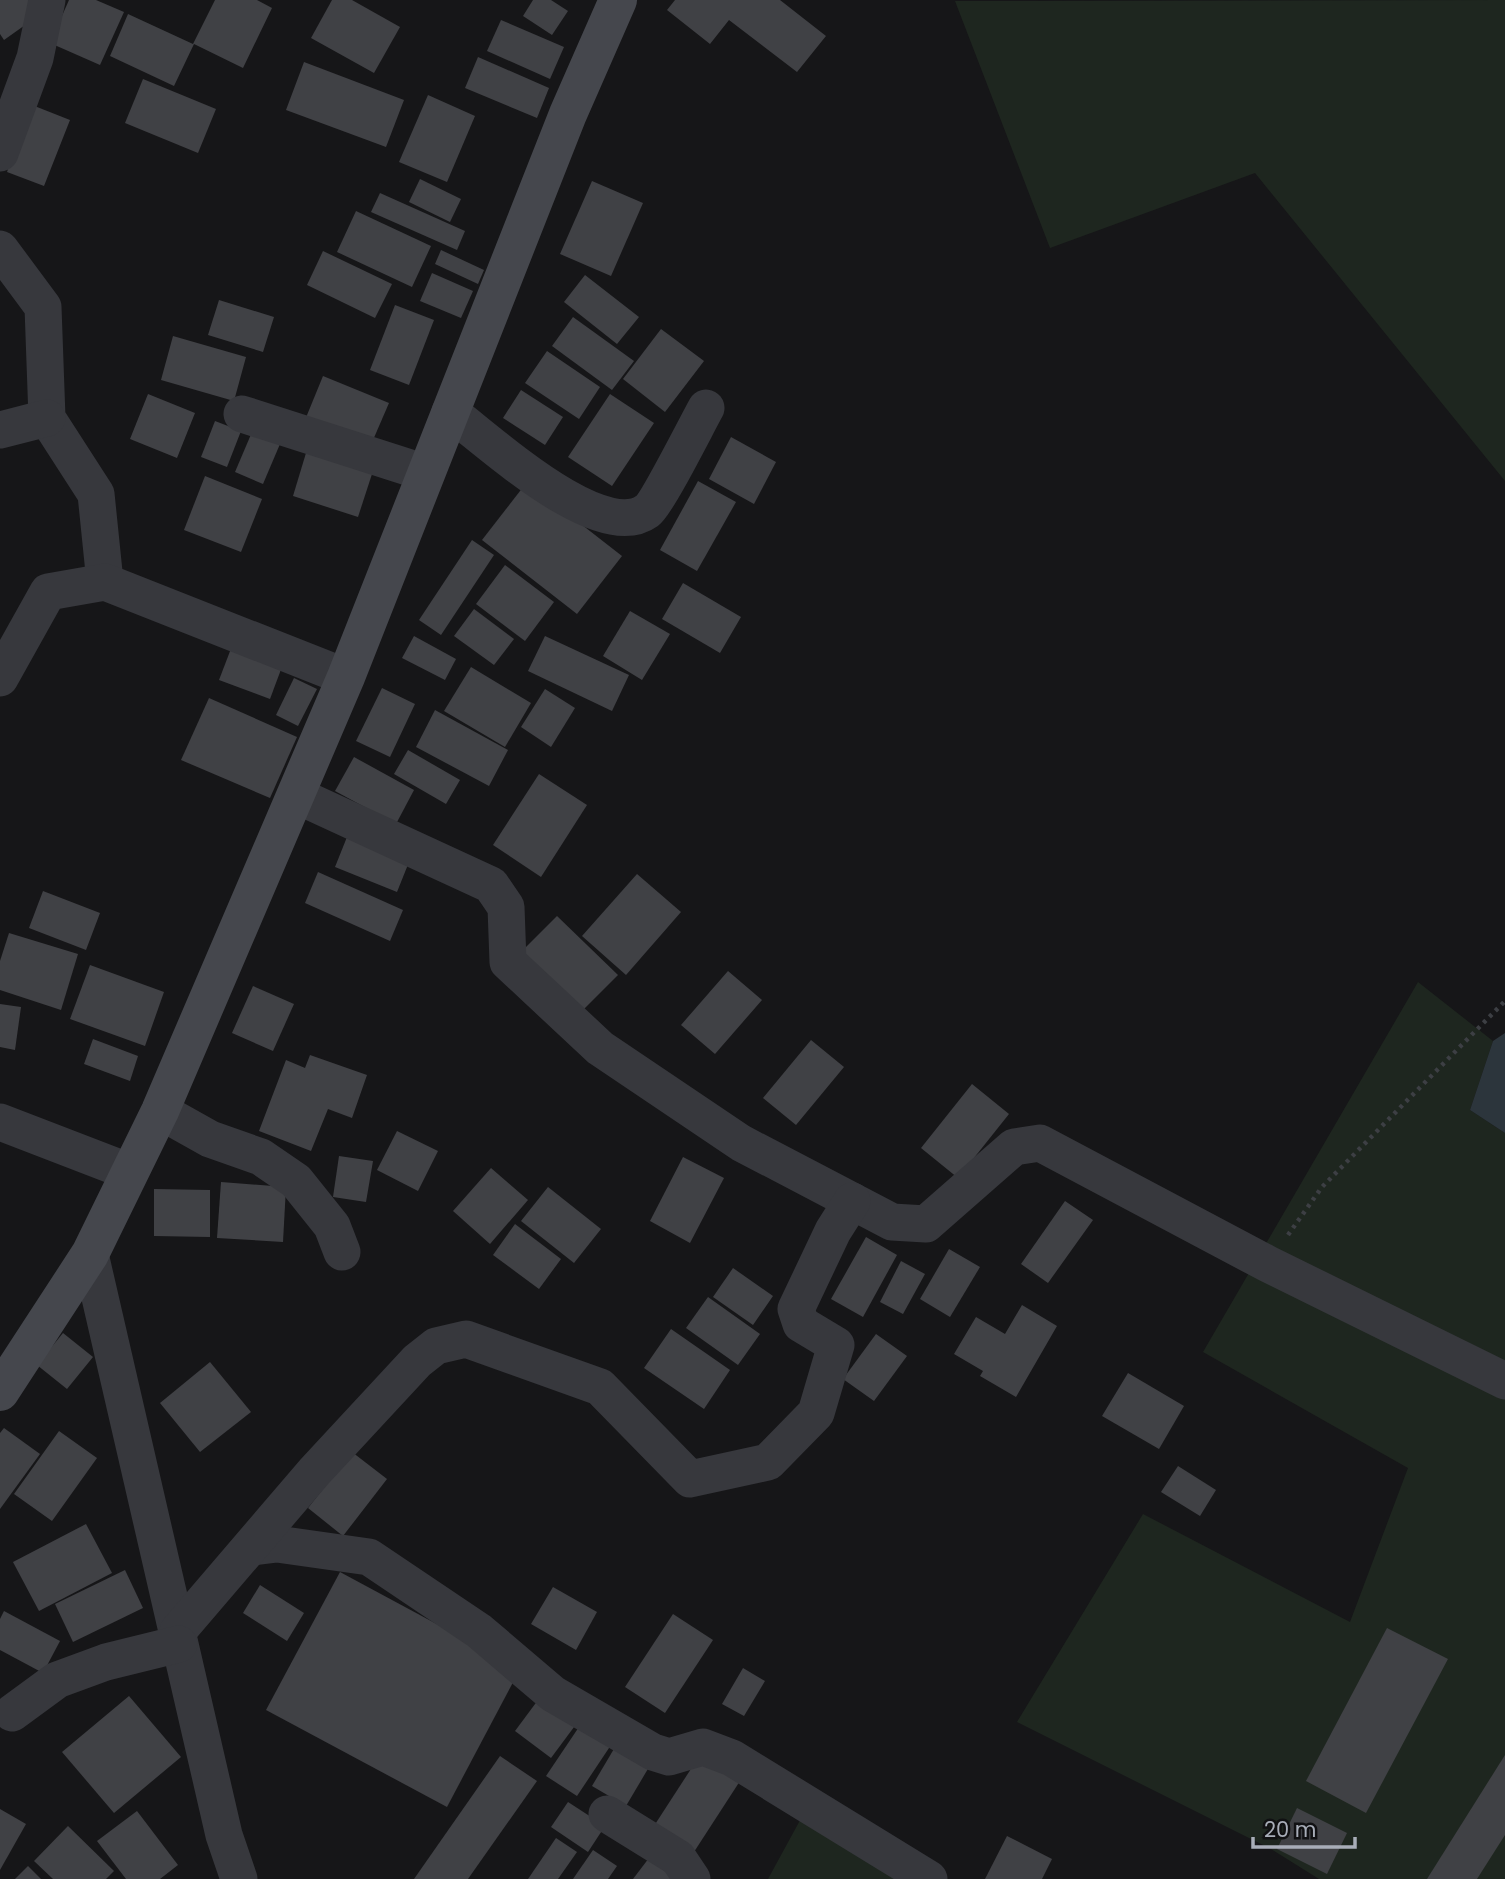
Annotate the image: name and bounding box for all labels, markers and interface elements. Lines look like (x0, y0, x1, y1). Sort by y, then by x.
scale bar (1253, 1806, 1354, 1850)
text: 20 m (1264, 1815, 1317, 1844)

